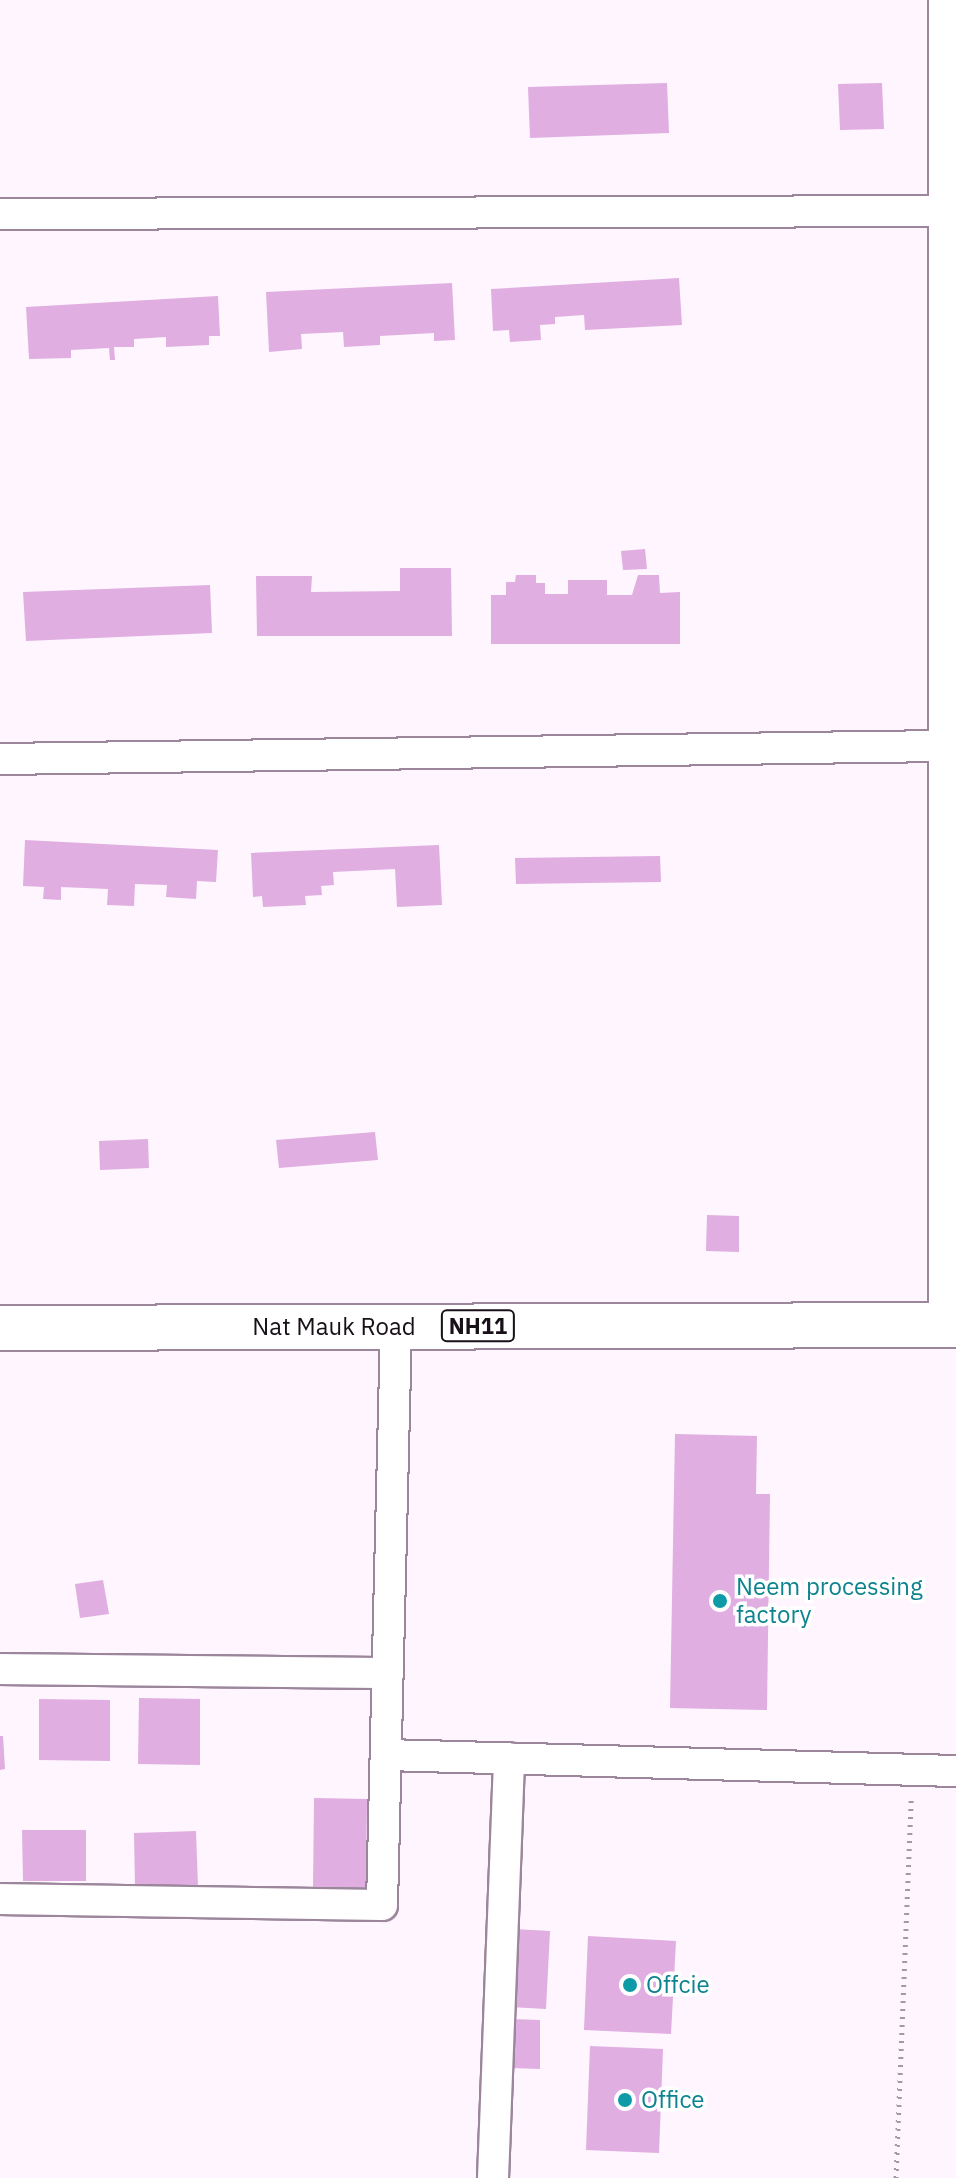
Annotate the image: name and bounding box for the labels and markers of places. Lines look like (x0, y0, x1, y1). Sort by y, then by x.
place label: Neem processing factory (736, 1573, 923, 1629)
marker: Neem processing factory (711, 1592, 729, 1610)
place label: Offcie (646, 1971, 710, 1999)
marker: Offcie (621, 1976, 639, 1994)
place label: Office (641, 2086, 704, 2114)
marker: Office (616, 2091, 634, 2109)

